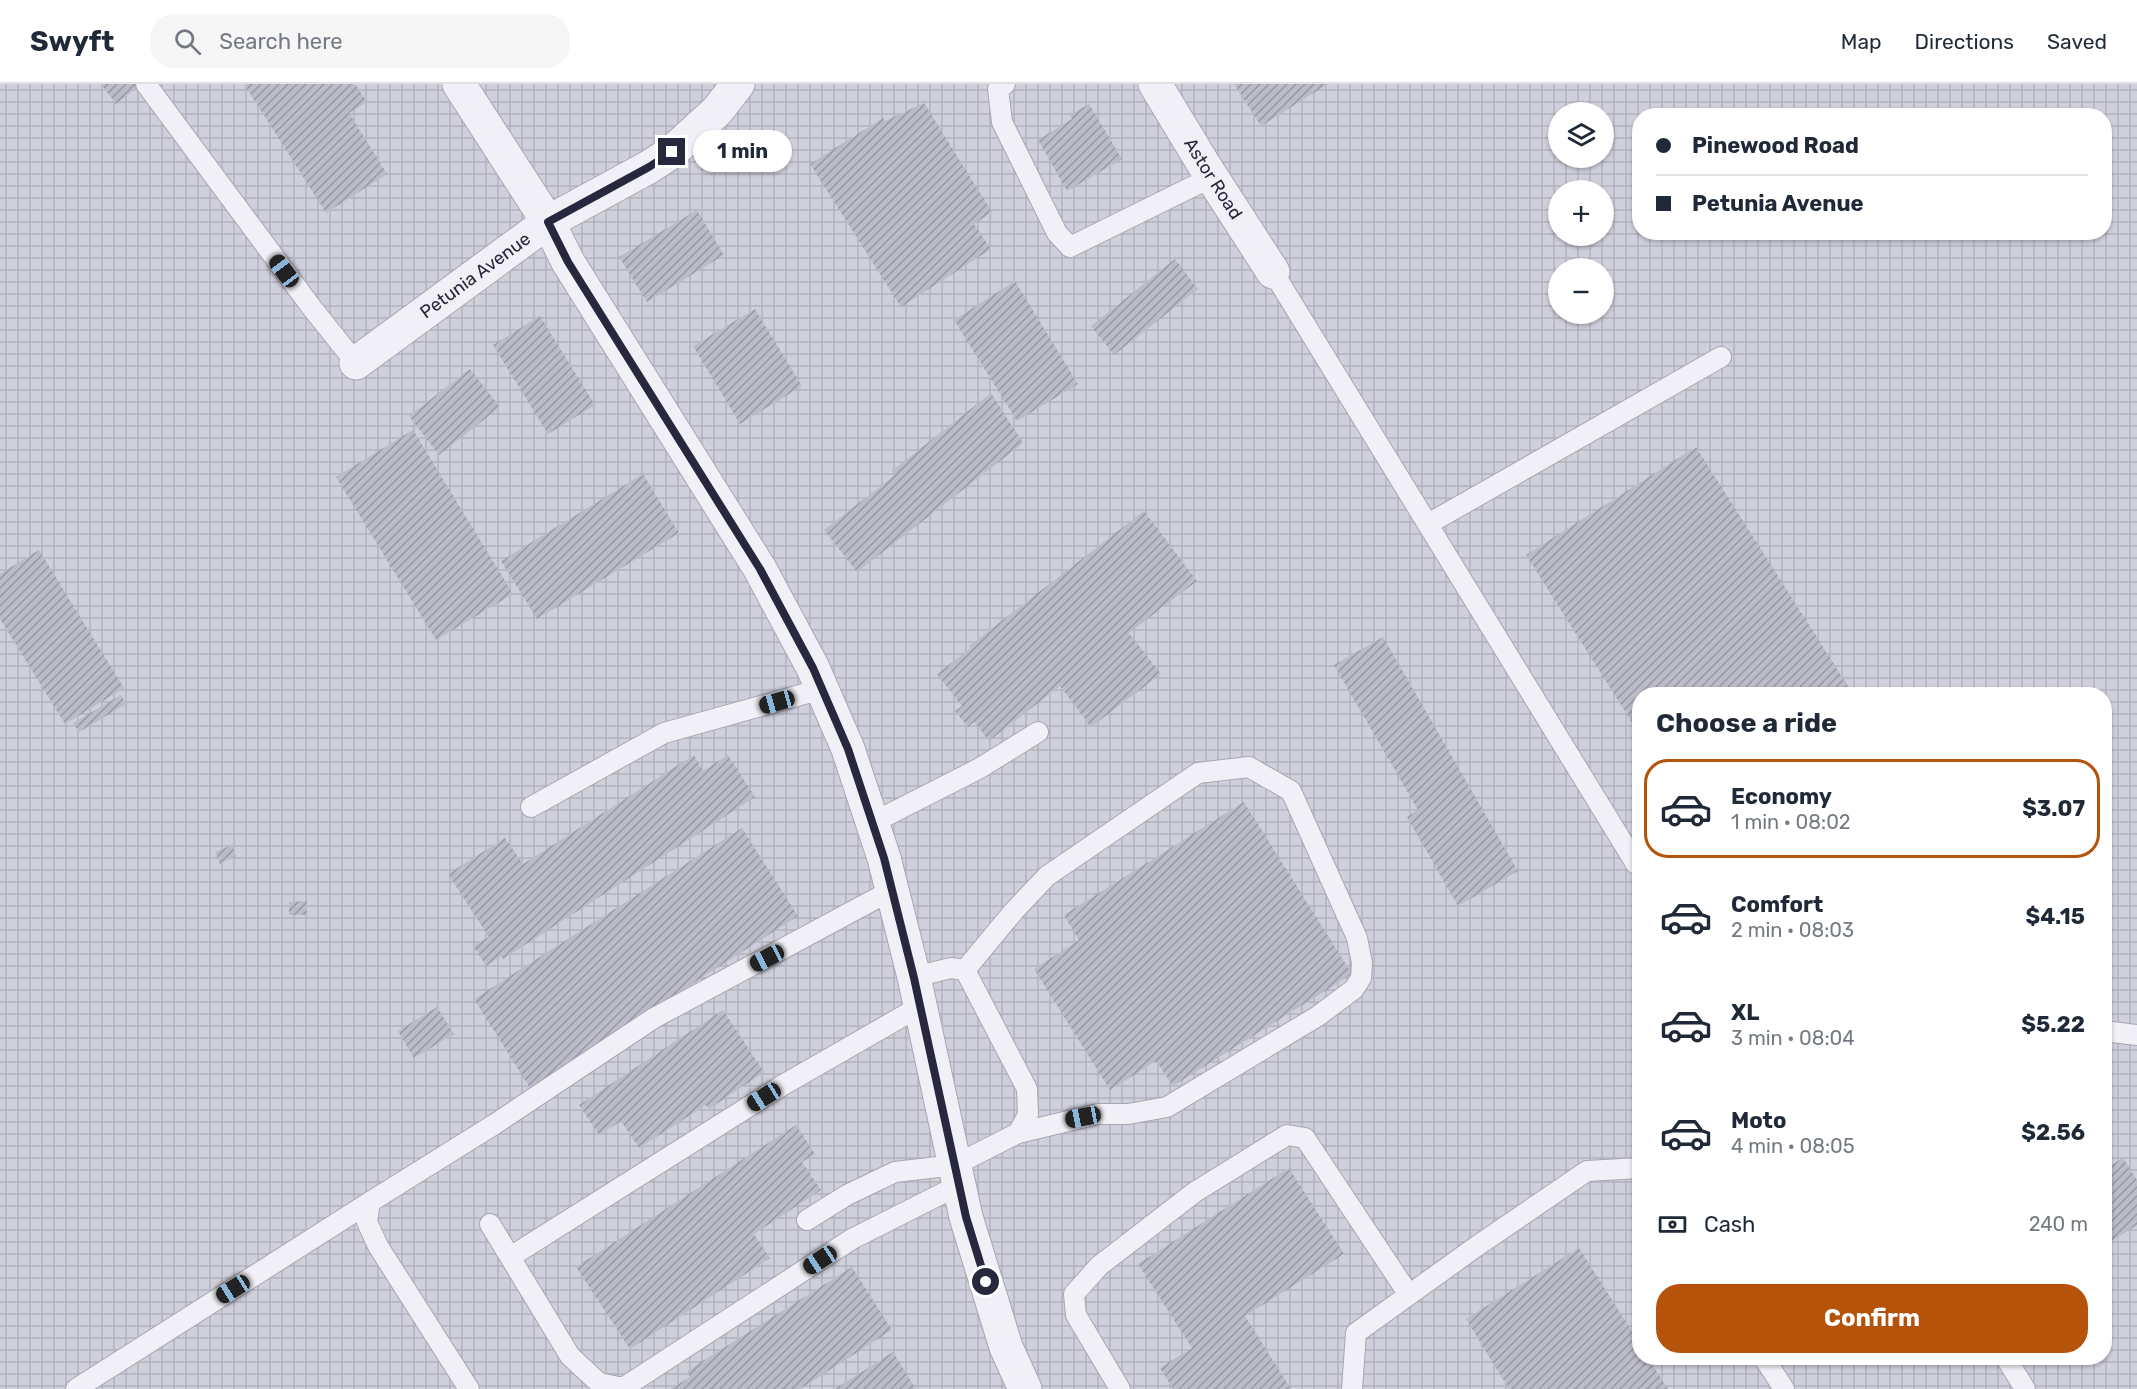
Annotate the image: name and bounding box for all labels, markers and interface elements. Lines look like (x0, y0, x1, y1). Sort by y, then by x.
search box (150, 14, 570, 68)
text: Swyft (30, 25, 114, 58)
icon: search (171, 25, 204, 58)
text: Search here (219, 28, 343, 55)
text: Map (1841, 29, 1882, 54)
text: Directions (1915, 29, 2014, 54)
text: Saved (2047, 29, 2107, 54)
map controls (1548, 102, 1614, 324)
button: layers (1548, 102, 1614, 168)
callout: 1 min (693, 131, 792, 173)
text: Pinewood Road (1692, 132, 1859, 159)
street label: Astor Road (1179, 134, 1247, 223)
route end (658, 138, 685, 165)
text: 1 min (717, 139, 768, 163)
button: + (1548, 180, 1614, 246)
text: Petunia Avenue (1692, 190, 1864, 217)
street label: Petunia Avenue (416, 228, 535, 323)
car (266, 251, 302, 291)
button: − (1548, 258, 1614, 324)
car (757, 688, 797, 716)
text: Choose a ride (1656, 707, 1837, 739)
icon: car (1659, 782, 1713, 836)
text: Economy (1731, 783, 1832, 810)
text: $3.07 (2022, 795, 2085, 822)
text: 1 min · 08:02 (1731, 810, 1851, 834)
icon: car (1659, 890, 1713, 944)
text: Comfort (1731, 891, 1823, 918)
text: $4.15 (2025, 903, 2085, 930)
text: 2 min · 08:03 (1731, 918, 1854, 942)
car (747, 942, 787, 974)
icon: car (1659, 998, 1713, 1052)
text: XL (1731, 999, 1759, 1026)
text: $5.22 (2021, 1011, 2085, 1038)
text: 3 min · 08:04 (1731, 1026, 1855, 1050)
car (744, 1080, 784, 1114)
car (1064, 1105, 1102, 1129)
icon: car (1659, 1106, 1713, 1160)
text: Moto (1731, 1107, 1786, 1134)
text: $2.56 (2021, 1119, 2085, 1146)
text: 4 min · 08:05 (1731, 1134, 1855, 1158)
icon: cash (1656, 1208, 1689, 1241)
text: Cash (1704, 1211, 1755, 1238)
text: 240 m (2029, 1212, 2088, 1236)
car (800, 1243, 840, 1277)
route start (972, 1268, 999, 1295)
car (213, 1272, 253, 1306)
button: Confirm (1656, 1284, 2088, 1353)

